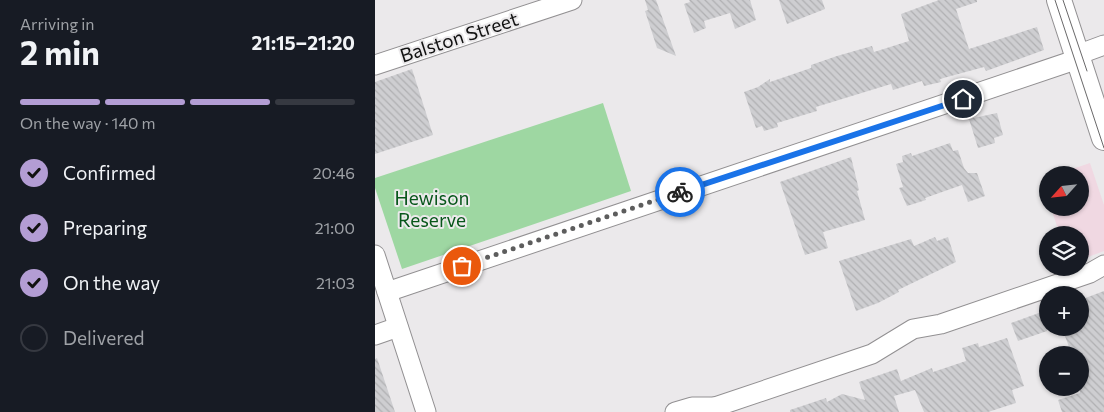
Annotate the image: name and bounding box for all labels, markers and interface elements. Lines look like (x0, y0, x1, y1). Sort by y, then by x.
street label: Balston Street (397, 7, 521, 66)
text: Arriving in (20, 14, 94, 33)
text: 21:15–21:20 (251, 31, 355, 54)
text: 2 min (20, 32, 100, 72)
pin (942, 78, 984, 120)
icon: home (949, 85, 977, 113)
text: On the way · 140 m (20, 113, 155, 132)
icon: check (20, 159, 48, 187)
text: Confirmed (63, 161, 156, 184)
text: 20:46 (313, 163, 355, 182)
north arrow (1039, 166, 1089, 216)
map controls (1039, 166, 1089, 396)
courier (655, 167, 705, 217)
icon: bike (666, 178, 694, 206)
park label: Hewison Reserve (395, 186, 470, 231)
icon: check (20, 214, 48, 242)
text: Preparing (63, 216, 147, 239)
text: 21:00 (315, 218, 355, 237)
button: layers (1039, 226, 1089, 276)
pin (441, 245, 483, 287)
icon: bag (448, 252, 476, 280)
icon: check (20, 269, 48, 297)
text: On the way (63, 271, 160, 294)
text: 21:03 (316, 273, 355, 292)
button: + (1039, 286, 1089, 336)
text: Delivered (63, 326, 144, 349)
button: − (1039, 346, 1089, 396)

